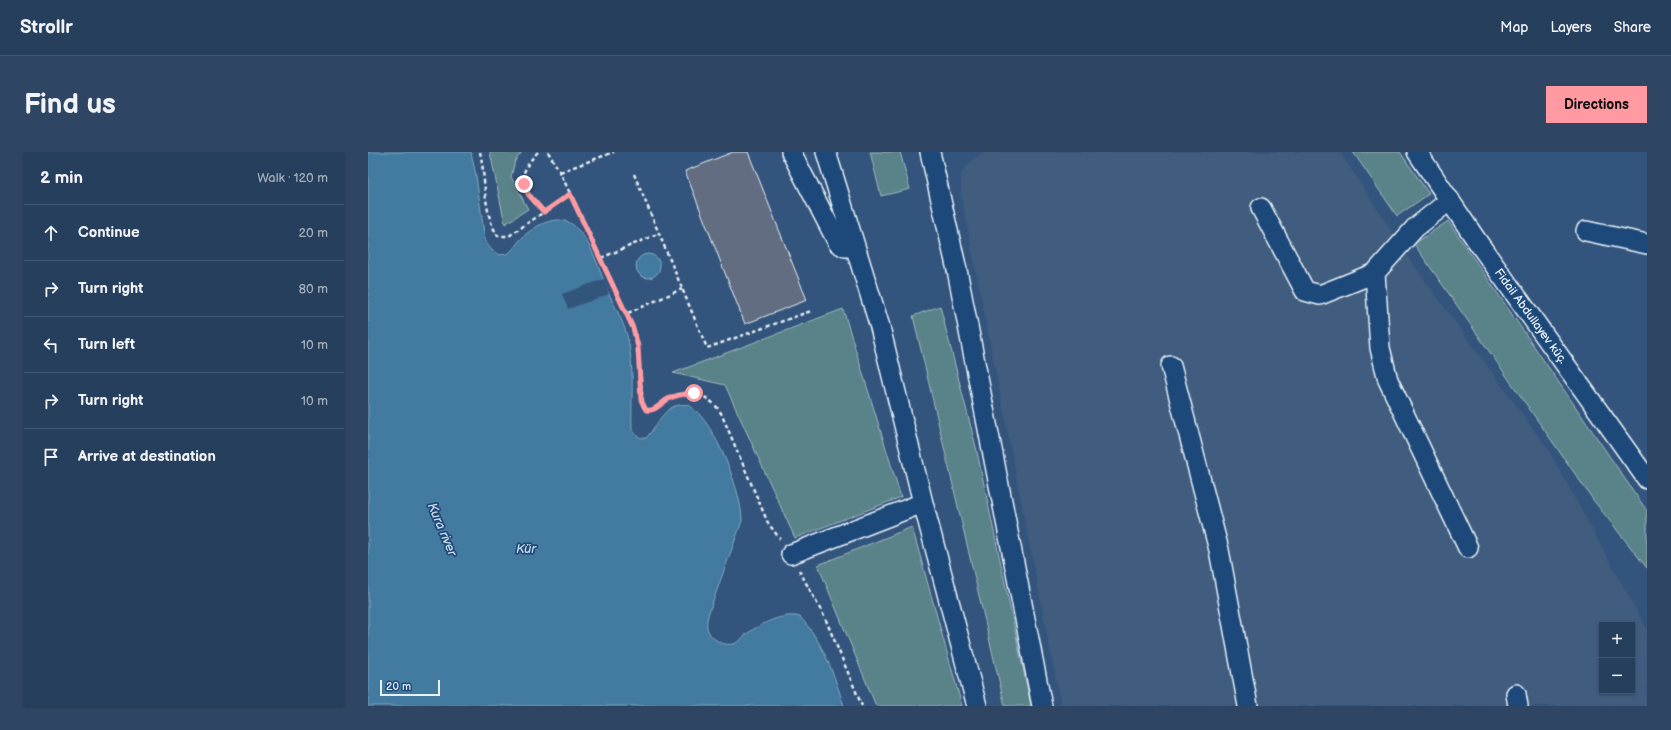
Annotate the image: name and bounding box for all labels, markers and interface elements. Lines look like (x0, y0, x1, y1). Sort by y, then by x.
text: Strollr (20, 16, 73, 39)
text: Map (1500, 19, 1528, 36)
text: Layers (1550, 19, 1592, 36)
text: Share (1614, 19, 1651, 36)
button: Directions (1546, 86, 1647, 123)
text: Find us (24, 88, 116, 121)
text: 2 min (40, 168, 83, 188)
text: Walk · 120 m (257, 170, 328, 186)
route end (515, 175, 533, 193)
icon: ahead (40, 222, 62, 244)
text: Continue (78, 223, 140, 242)
text: 20 m (298, 225, 328, 241)
street label: Fidail Abdullayev küç. (1491, 266, 1570, 367)
icon: right (40, 278, 62, 300)
text: Turn right (78, 279, 143, 298)
text: 80 m (299, 281, 328, 297)
icon: left (40, 334, 62, 356)
text: Turn left (78, 335, 135, 354)
text: 10 m (301, 337, 328, 353)
route start (685, 384, 703, 402)
icon: right (40, 390, 62, 412)
text: Turn right (78, 391, 143, 410)
text: 10 m (301, 393, 328, 409)
icon: arrive (40, 446, 62, 468)
text: Arrive at destination (78, 447, 216, 466)
water label: Kura river (424, 500, 461, 560)
water label: Kür (516, 541, 537, 557)
map controls (1599, 622, 1635, 694)
button: + (1599, 622, 1635, 658)
button: − (1599, 658, 1635, 694)
scale bar (380, 678, 440, 697)
text: 20 m (386, 680, 411, 693)

